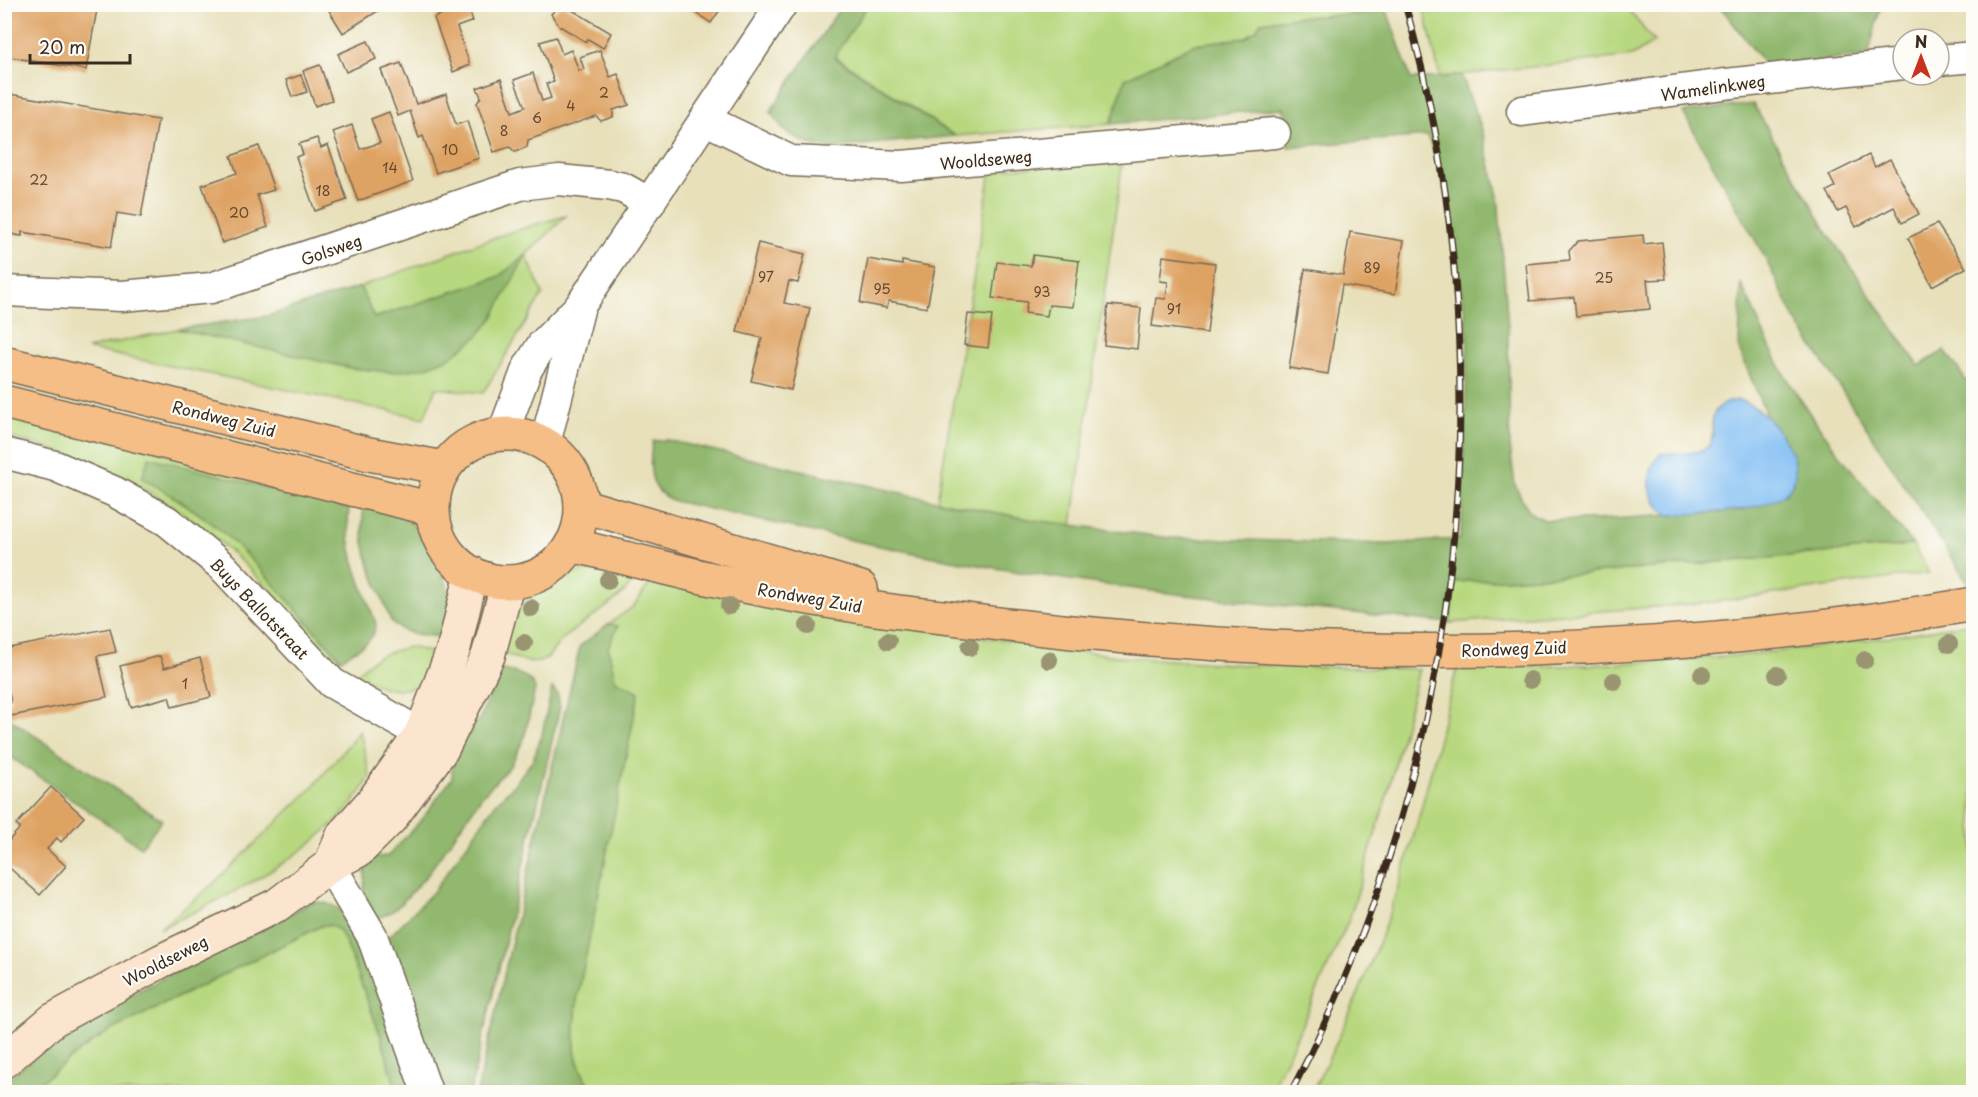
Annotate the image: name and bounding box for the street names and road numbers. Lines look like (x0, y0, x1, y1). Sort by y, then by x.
street label: Wamelinkweg (1659, 68, 1767, 106)
street label: Wooldseweg (939, 143, 1033, 175)
street label: Golsweg (297, 227, 365, 271)
street label: Rondweg Zuid (170, 394, 278, 442)
street label: Buys Ballotstraat (205, 552, 315, 665)
street label: Rondweg Zuid (756, 576, 864, 618)
street label: Rondweg Zuid (1461, 634, 1567, 662)
street label: Wooldseweg (118, 928, 212, 992)

